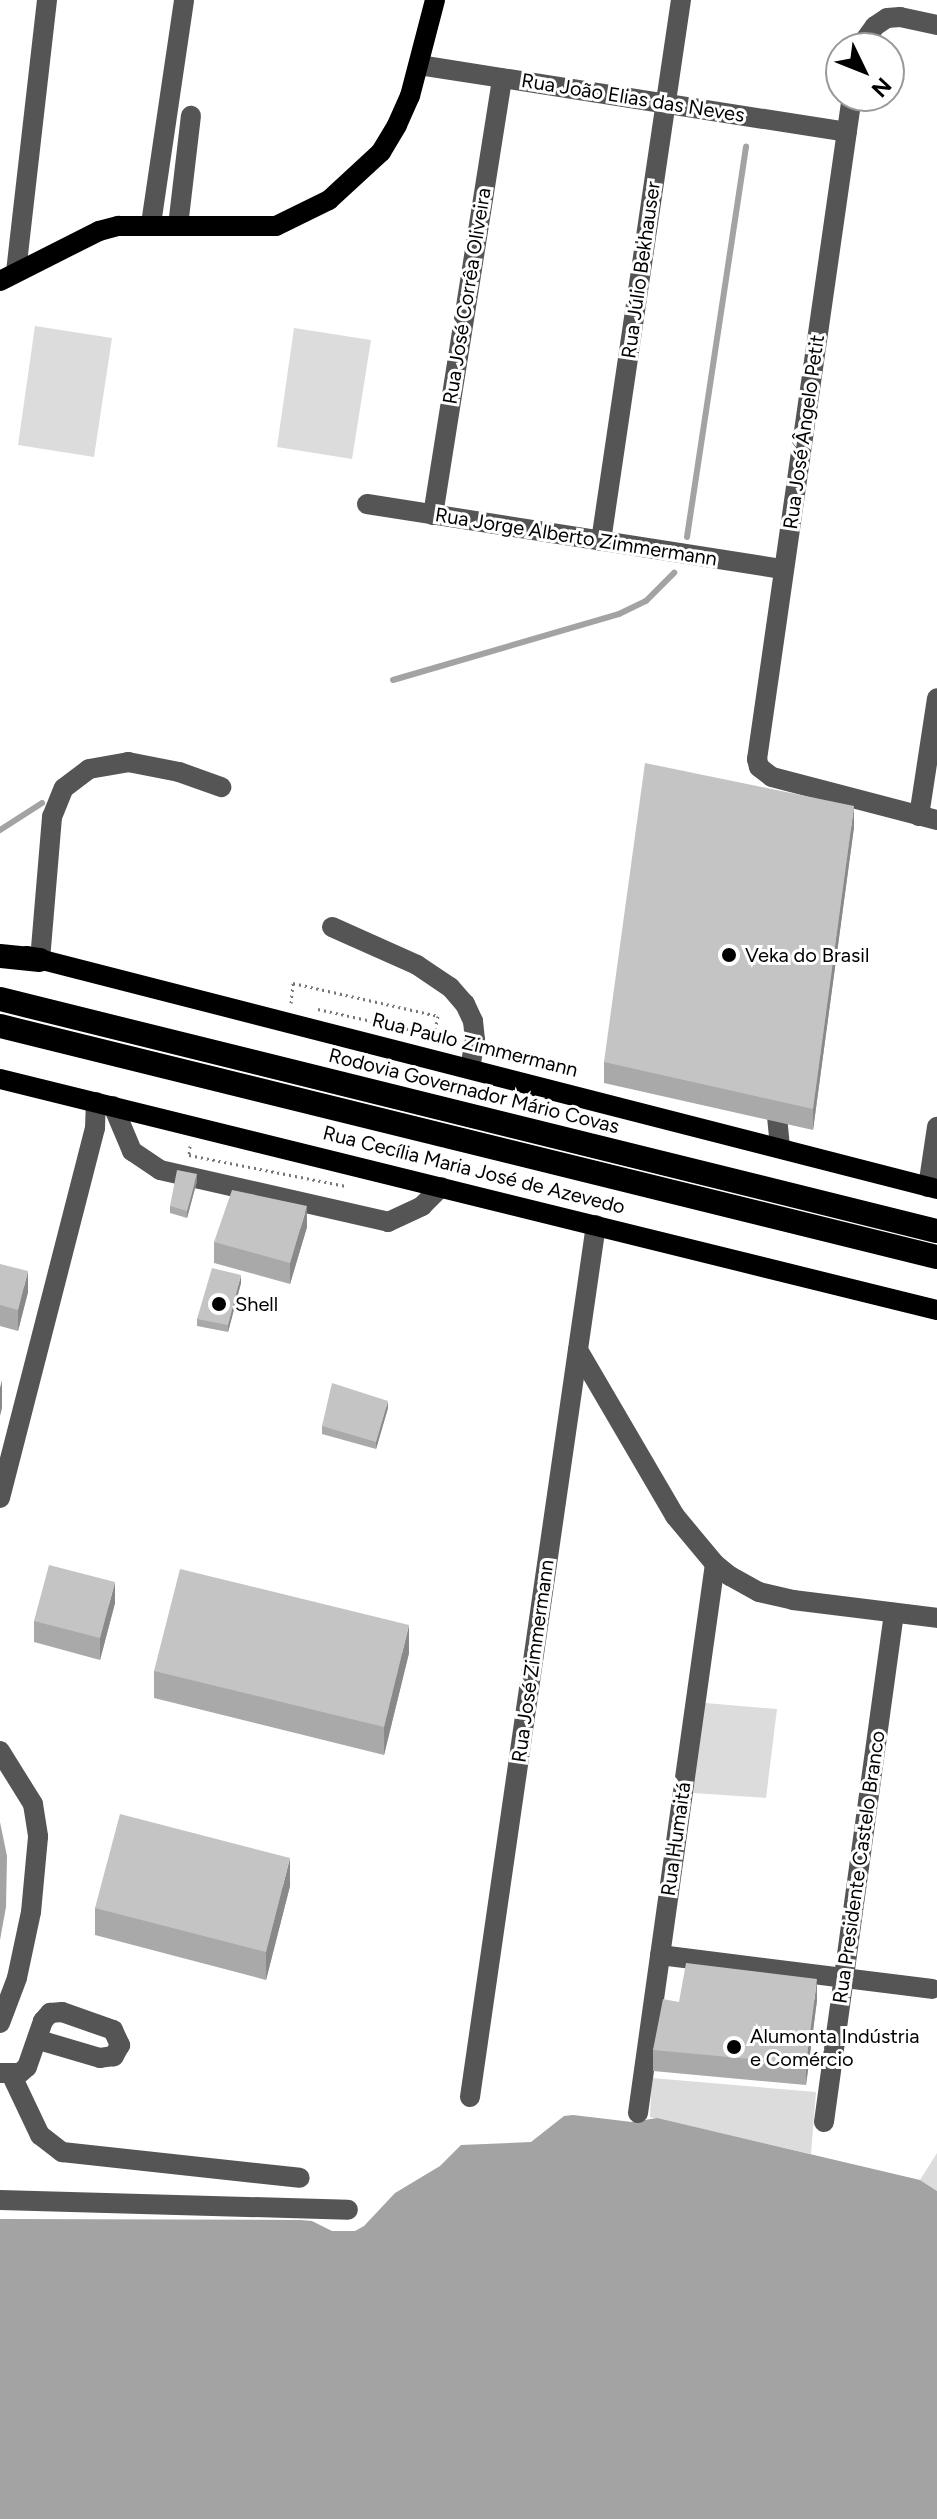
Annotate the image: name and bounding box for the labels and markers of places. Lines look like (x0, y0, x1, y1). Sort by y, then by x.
place label: Veka do Brasil (745, 943, 869, 967)
marker: Veka do Brasil (720, 946, 738, 964)
place label: Shell (235, 1292, 278, 1316)
marker: Shell (210, 1295, 228, 1313)
place label: Alumonta Indústria e Comércio (750, 2024, 919, 2071)
marker: Alumonta Indústria e Comércio (725, 2038, 743, 2056)

